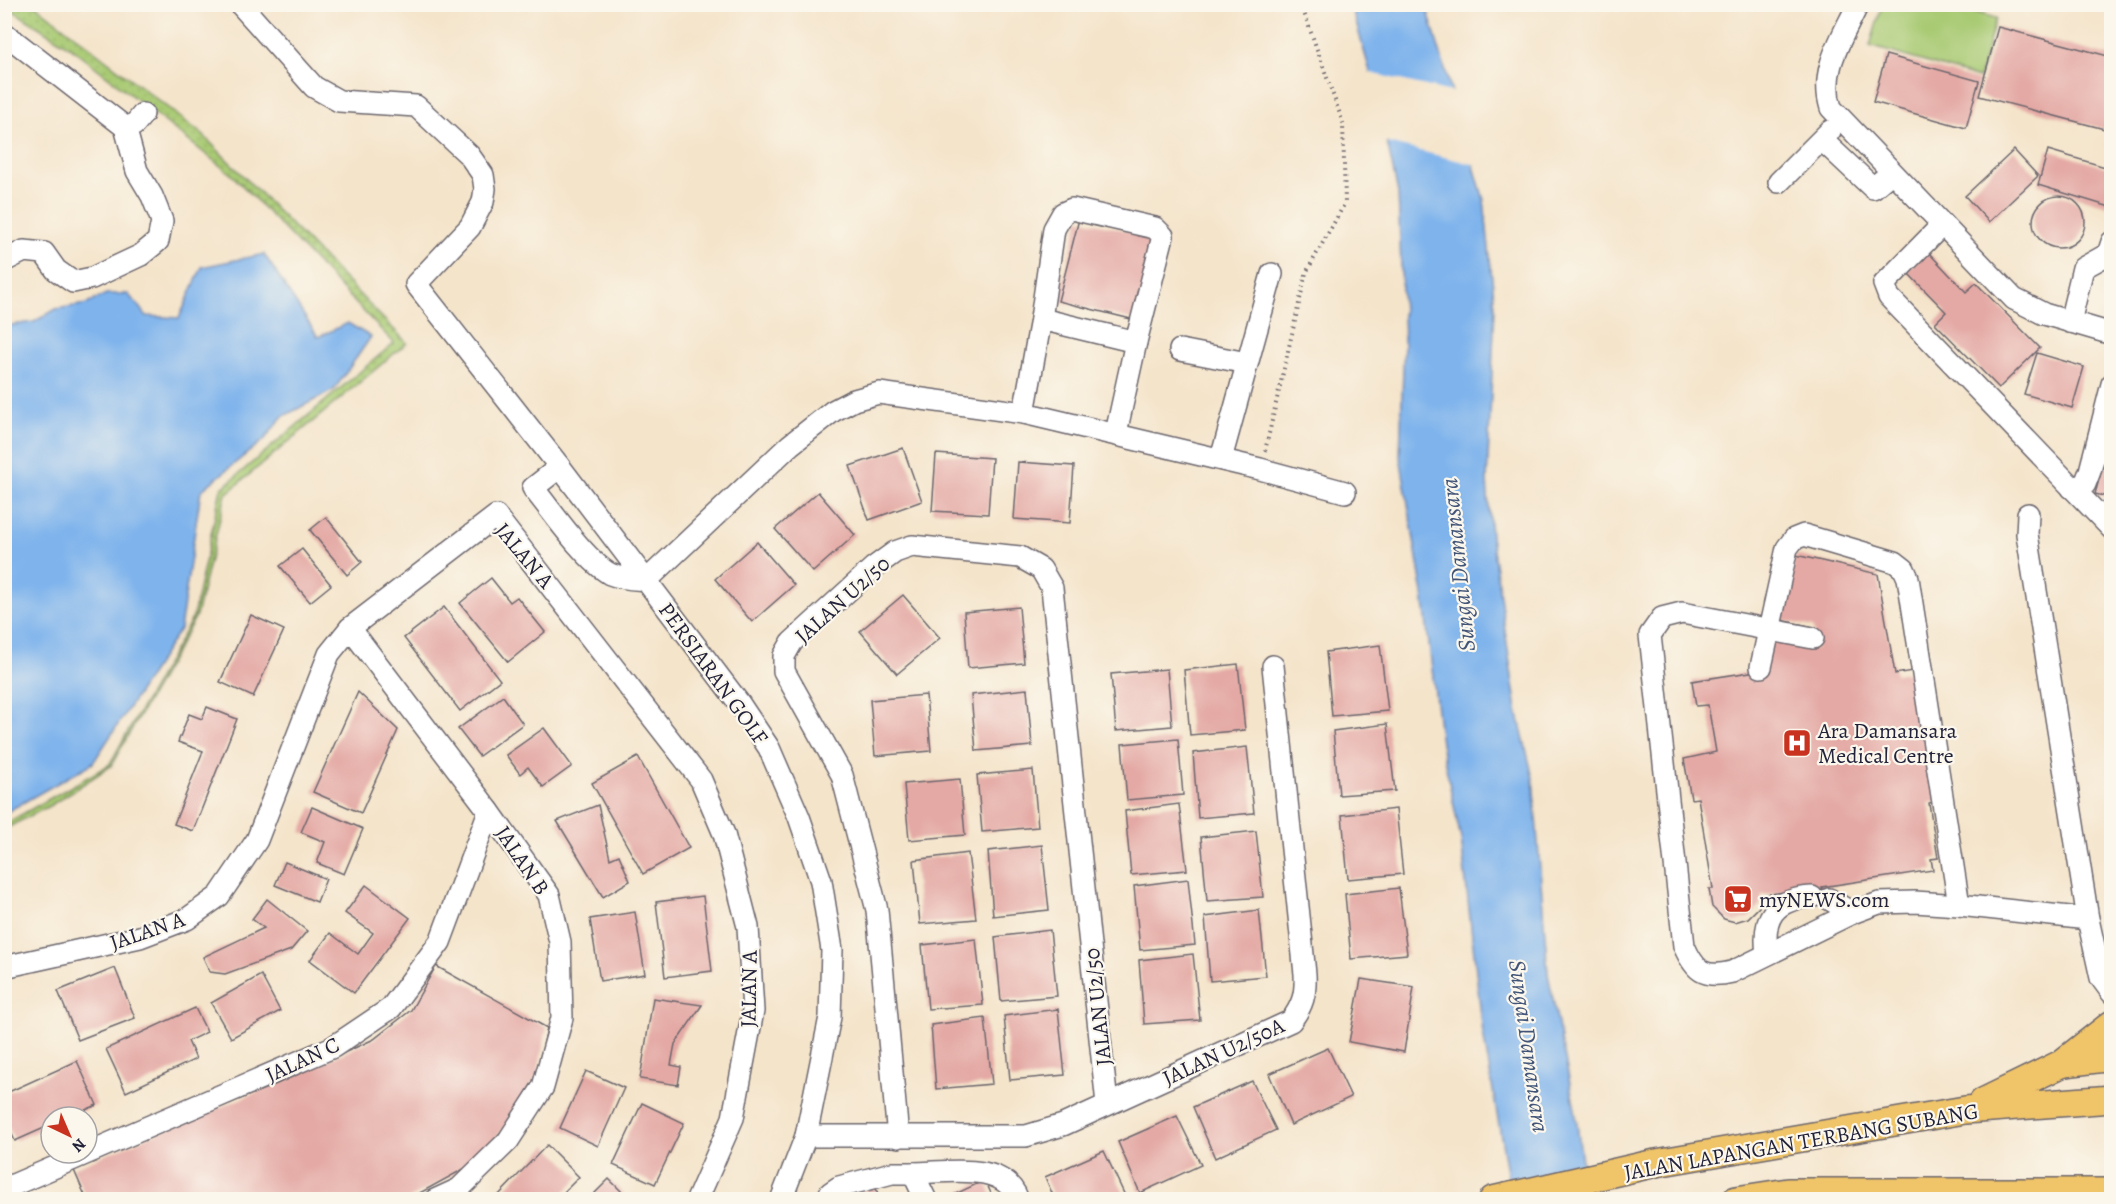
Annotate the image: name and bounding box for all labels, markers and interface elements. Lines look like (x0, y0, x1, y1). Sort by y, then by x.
water label: Sungai Damansara (1433, 477, 1483, 653)
street label: JALAN A (488, 516, 561, 596)
street label: JALAN U2/50 (789, 549, 897, 651)
street label: PERSIARAN GOLF (651, 596, 775, 751)
place label: Ara Damansara Medical Centre (1817, 716, 1958, 771)
hospital icon: Ara Damansara Medical Centre (1781, 727, 1813, 759)
street label: JALAN B (488, 820, 556, 901)
supermarket icon: myNEWS.com (1722, 883, 1754, 915)
place label: myNEWS.com (1759, 885, 1889, 915)
street label: JALAN A (106, 904, 190, 958)
street label: JALAN U2/50 (1077, 946, 1119, 1067)
street label: JALAN A (733, 949, 765, 1028)
water label: Sungai Damansara (1501, 958, 1557, 1134)
street label: JALAN U2/50A (1158, 1010, 1290, 1093)
street label: JALAN C (261, 1030, 344, 1090)
street label: JALAN LAPANGAN TERBANG SUBANG (1622, 1096, 1981, 1188)
north arrow (39, 1105, 99, 1165)
text: N (67, 1133, 91, 1157)

